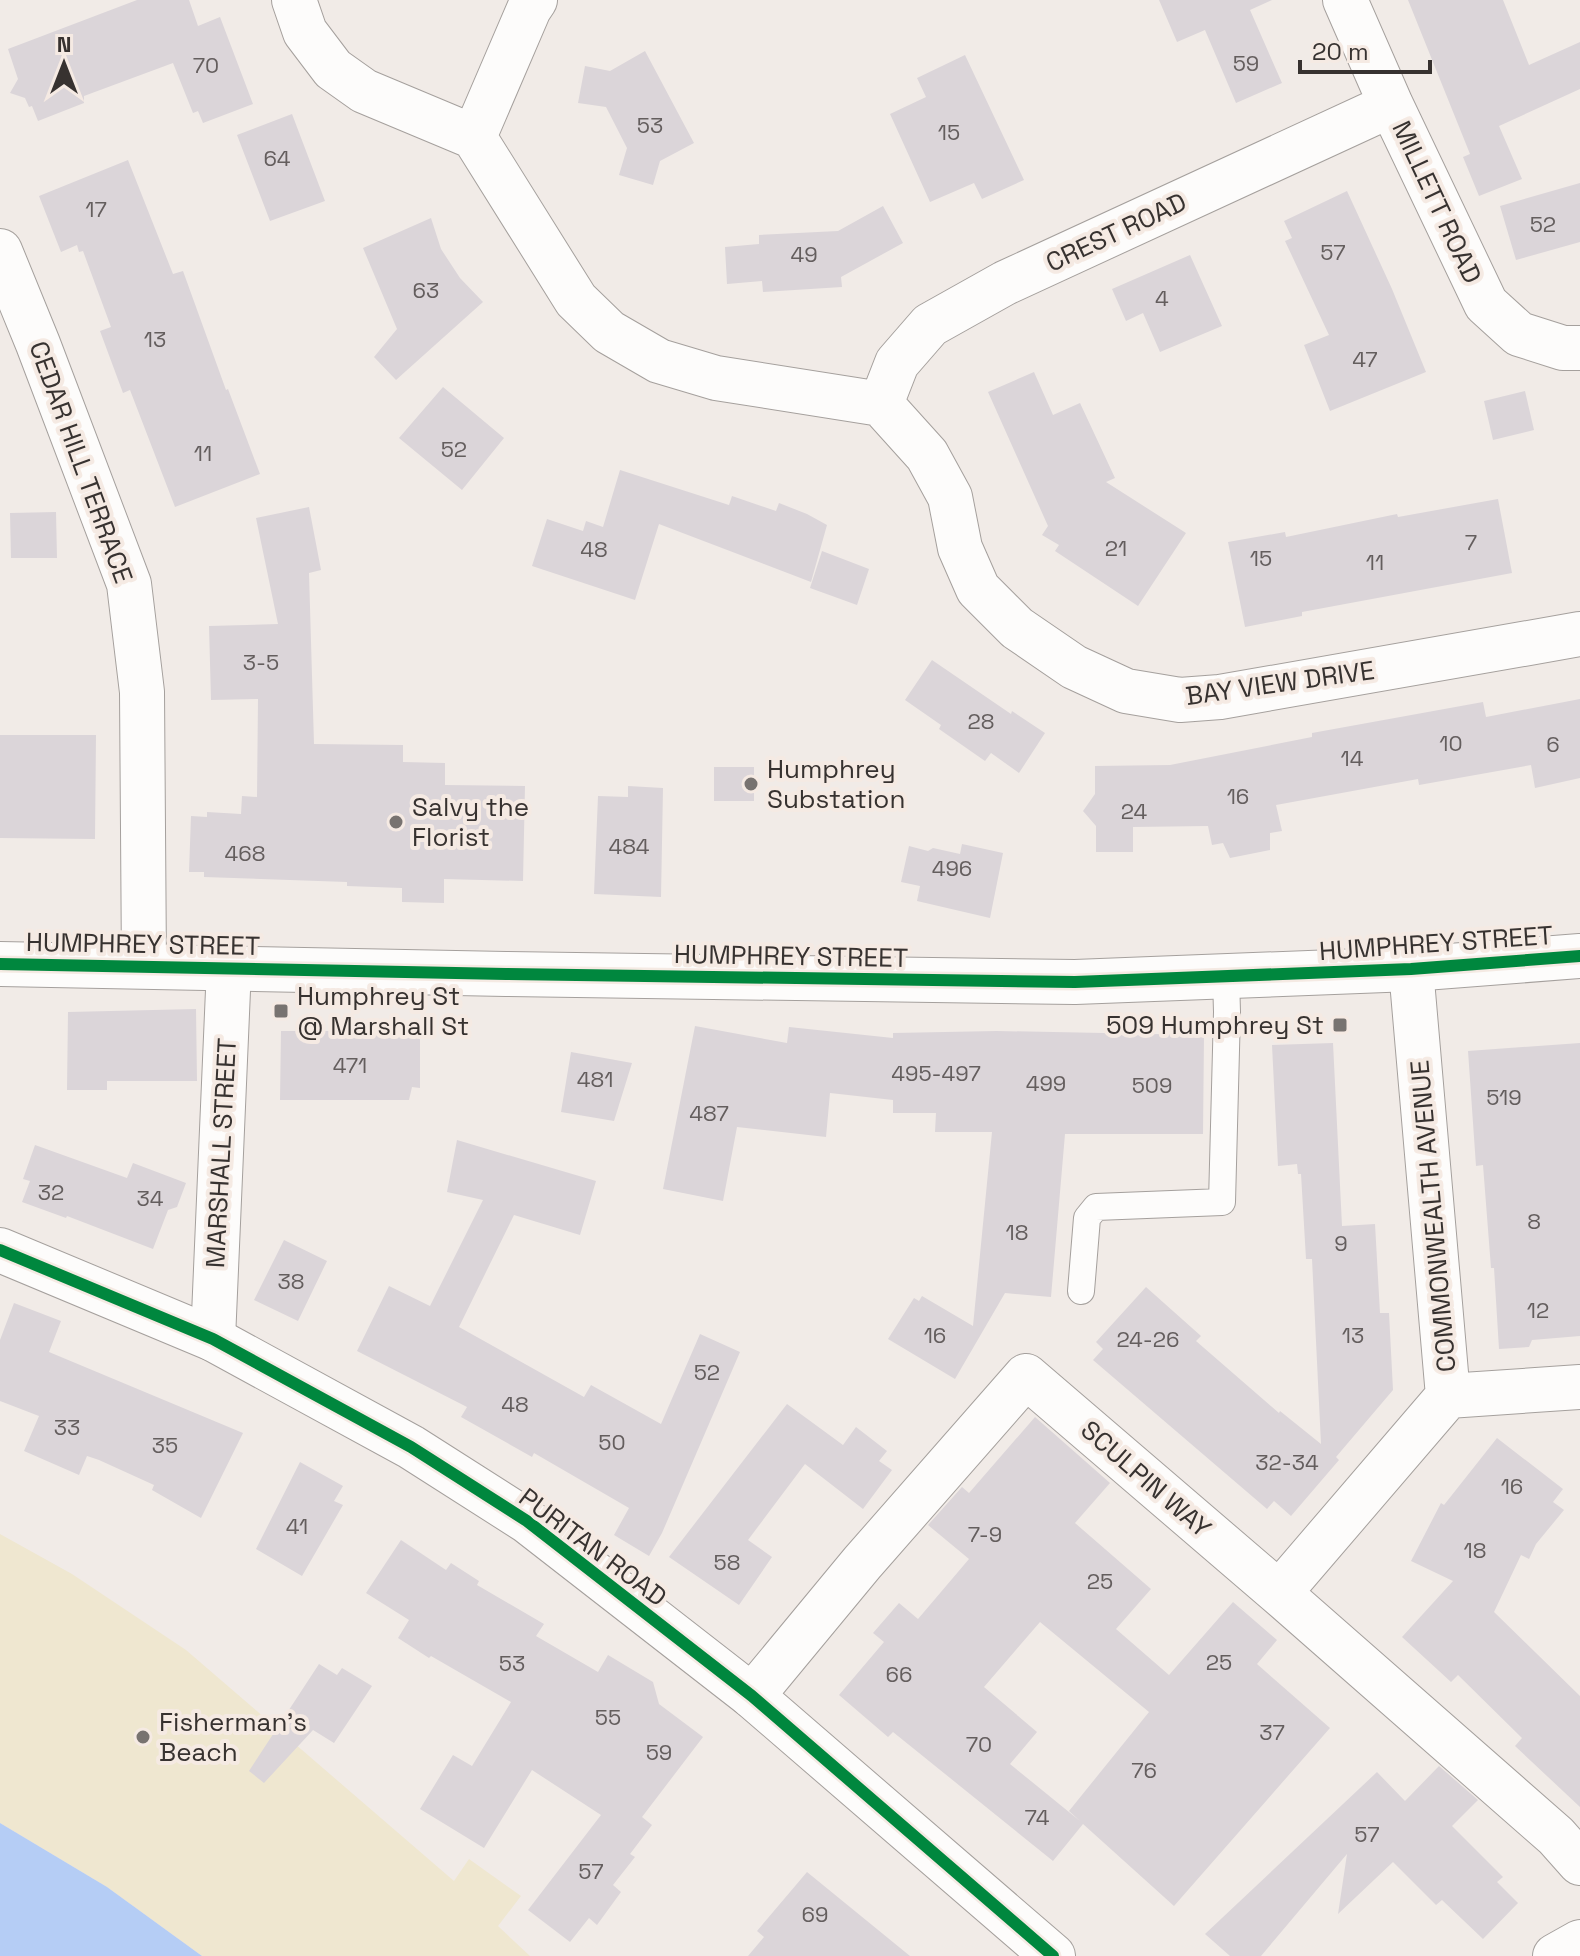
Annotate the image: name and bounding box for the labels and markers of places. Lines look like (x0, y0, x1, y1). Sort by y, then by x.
place label: Humphrey Substation (767, 752, 905, 816)
marker: Humphrey Substation (742, 775, 760, 793)
place label: Salvy the Florist (412, 790, 529, 854)
marker: Salvy the Florist (387, 813, 405, 831)
place label: Humphrey St @ Marshall St (297, 979, 469, 1043)
marker: Humphrey St @ Marshall St (272, 1002, 290, 1020)
place label: 509 Humphrey St (1106, 1008, 1324, 1042)
marker: 509 Humphrey St (1331, 1016, 1349, 1034)
place label: Fisherman's Beach (159, 1705, 307, 1769)
marker: Fisherman's Beach (134, 1728, 152, 1746)

